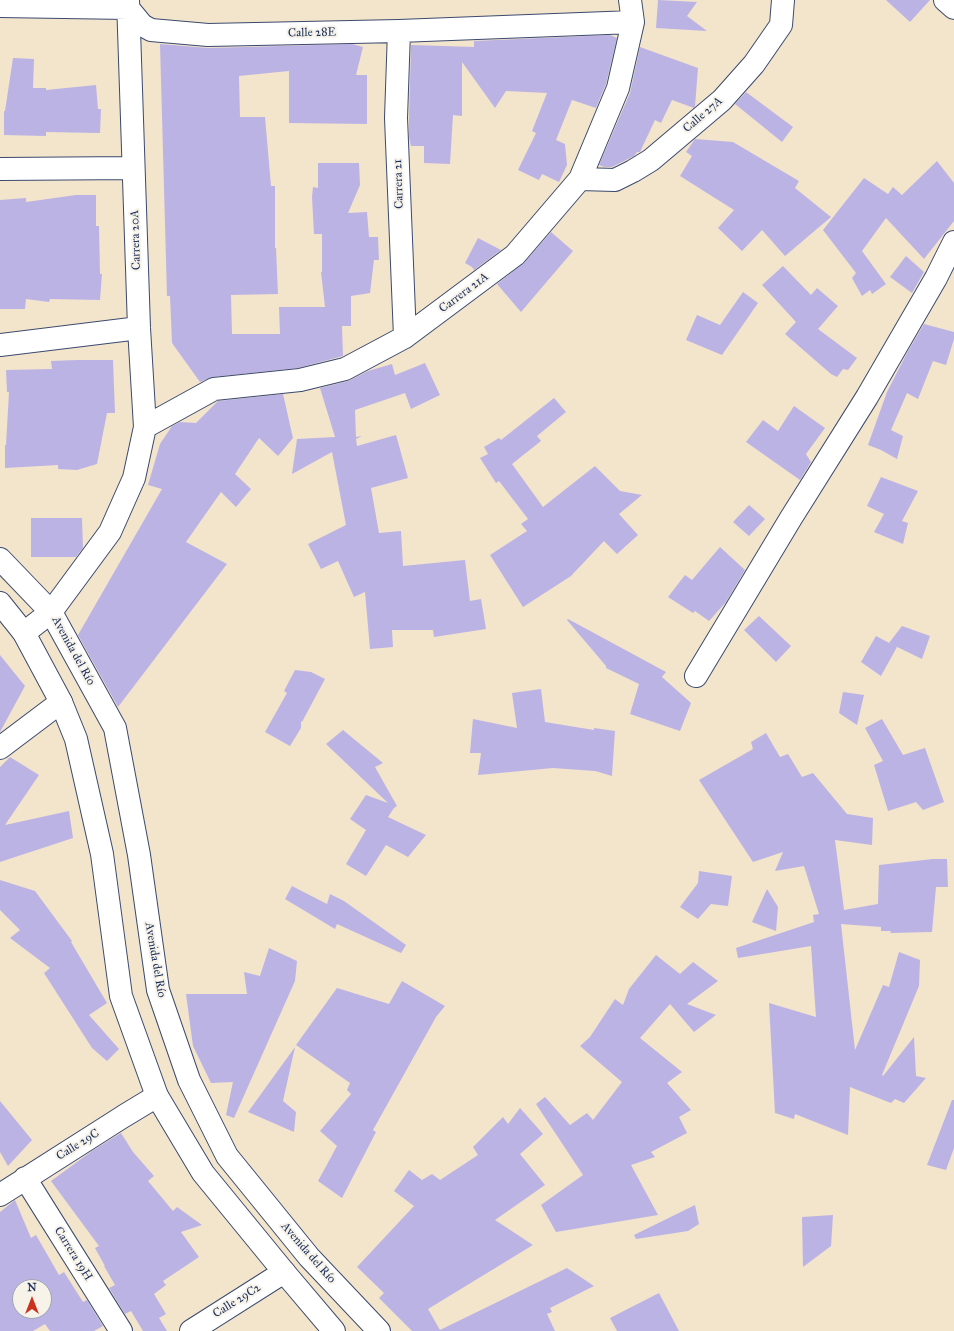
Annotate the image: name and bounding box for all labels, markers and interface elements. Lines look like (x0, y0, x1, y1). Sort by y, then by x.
street label: Calle 28E (288, 25, 336, 41)
street label: Calle 27A (680, 94, 726, 136)
street label: Carrera 21 (391, 159, 407, 209)
street label: Carrera 20A (128, 210, 144, 270)
street label: Carrera 21A (436, 270, 492, 316)
street label: Avenida del Río (48, 614, 98, 688)
street label: Avenida del Río (141, 921, 169, 999)
street label: Calle 29C (54, 1126, 102, 1164)
street label: Avenida del Río (278, 1219, 338, 1287)
street label: Carrera 19H (51, 1224, 95, 1284)
north arrow (12, 1279, 52, 1319)
text: N (27, 1281, 37, 1294)
street label: Calle 29C2 (210, 1281, 264, 1321)

